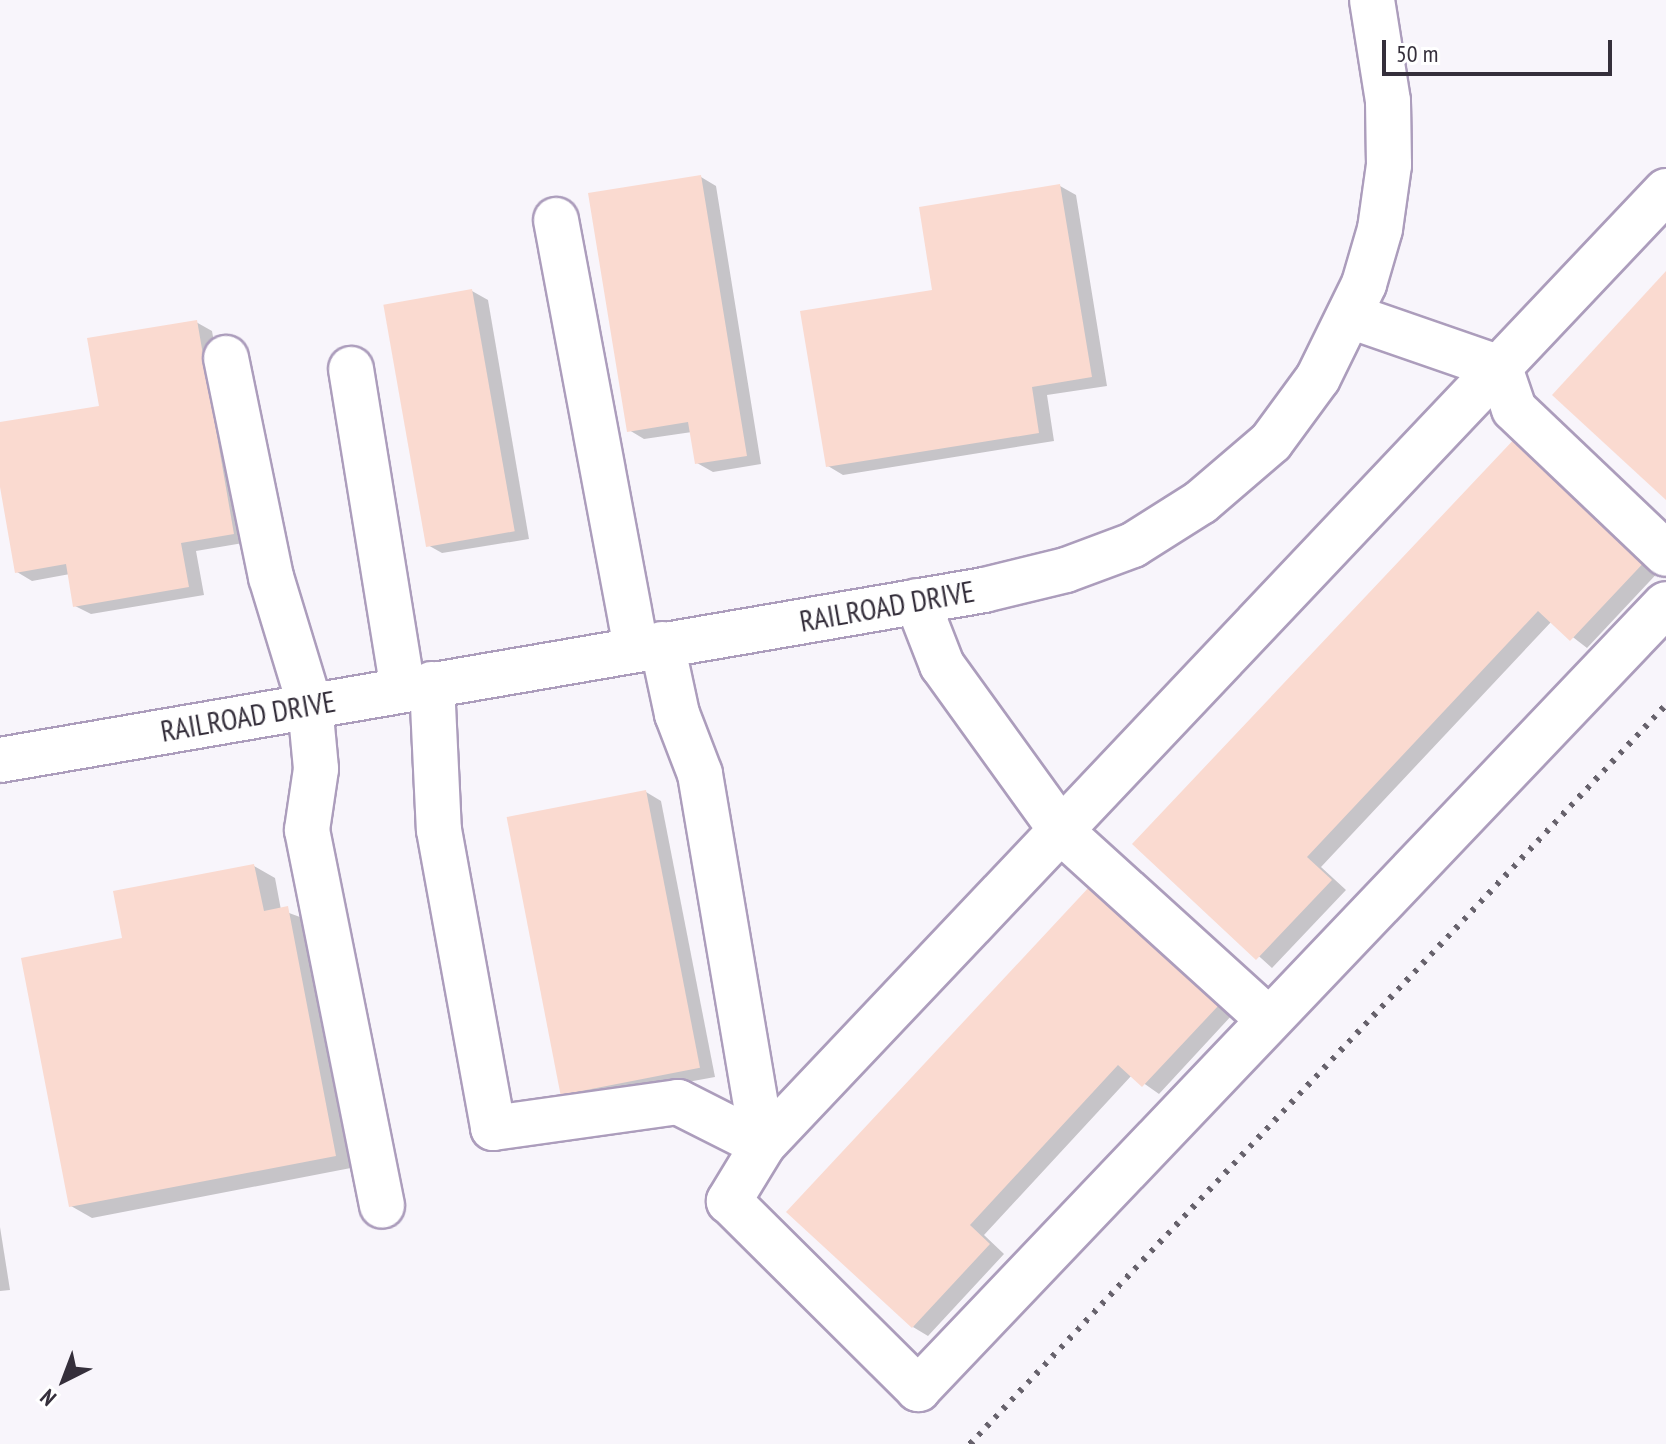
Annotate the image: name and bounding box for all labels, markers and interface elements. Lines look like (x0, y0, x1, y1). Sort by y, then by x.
scale bar (1386, 24, 1616, 74)
text: 50 m (1396, 38, 1438, 69)
street label: RAILROAD DRIVE (797, 573, 977, 639)
street label: RAILROAD DRIVE (158, 683, 338, 749)
north arrow (24, 1340, 104, 1420)
text: N (34, 1383, 62, 1412)

